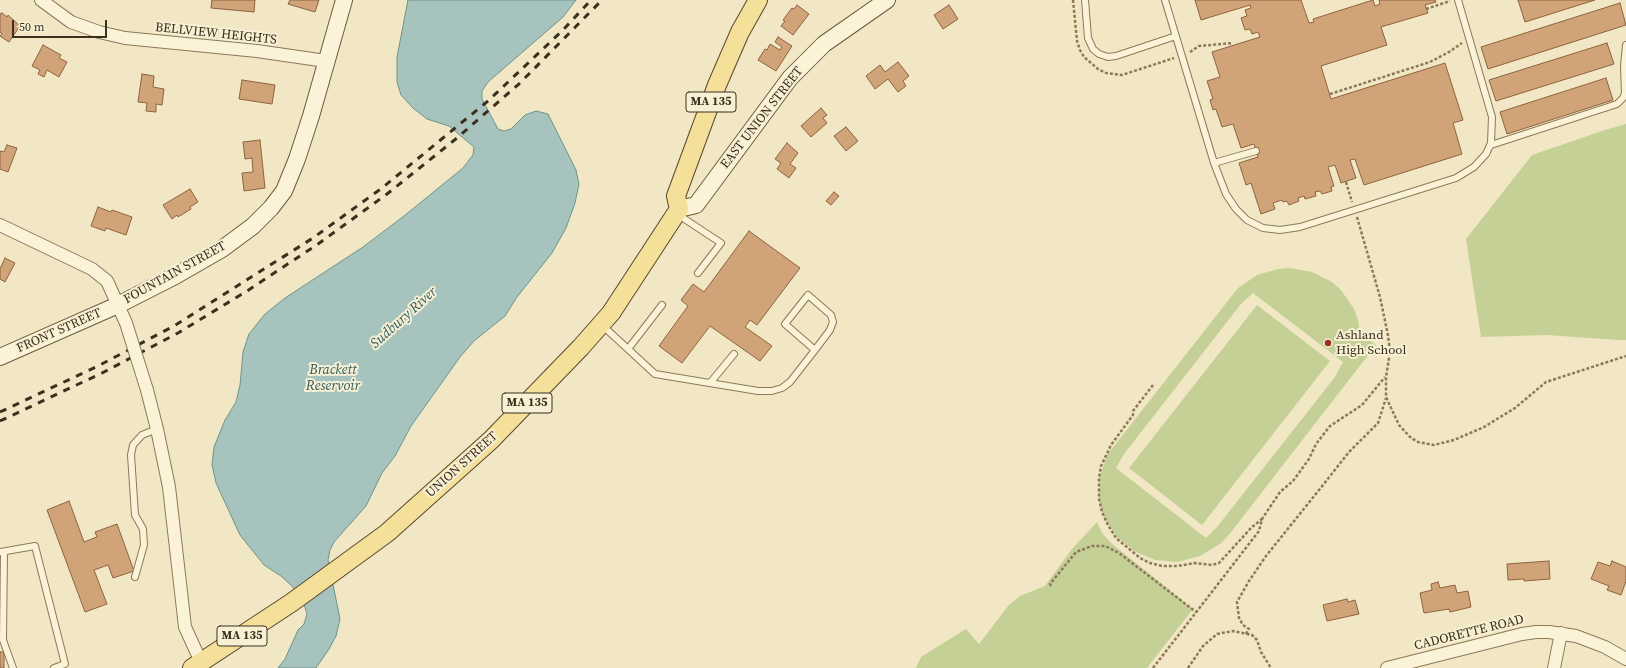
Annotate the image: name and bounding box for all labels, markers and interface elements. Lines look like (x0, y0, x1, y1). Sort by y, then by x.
scale bar (14, 12, 109, 38)
text: 50 m (19, 19, 45, 35)
street label: BELLVIEW HEIGHTS (154, 20, 278, 48)
street label: EAST UNION STREET (717, 64, 807, 172)
road number: MA 135 (686, 92, 736, 112)
street label: FOUNTAIN STREET (121, 238, 229, 308)
water label: Sudbury River (367, 284, 441, 352)
street label: FRONT STREET (14, 305, 104, 357)
place label: Ashland High School (1336, 328, 1406, 359)
marker: Ashland High School (1323, 338, 1333, 348)
water label: Brackett Reservoir (306, 362, 360, 394)
road number: MA 135 (502, 393, 552, 413)
street label: UNION STREET (423, 429, 501, 501)
street label: CADORETTE ROAD (1413, 612, 1525, 654)
road number: MA 135 (217, 626, 267, 646)

